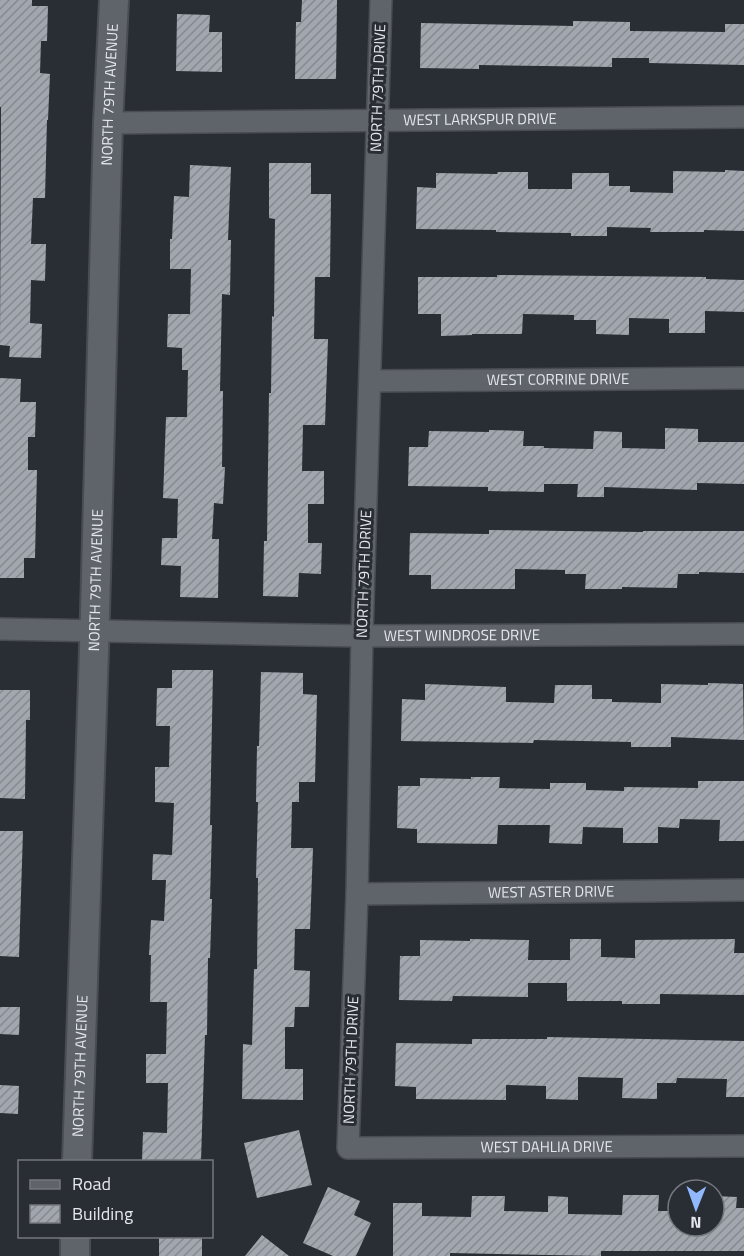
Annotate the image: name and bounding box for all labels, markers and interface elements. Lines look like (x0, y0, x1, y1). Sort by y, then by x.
street label: NORTH 79TH AVENUE (95, 23, 124, 166)
street label: NORTH 79TH DRIVE (364, 24, 391, 152)
street label: WEST LARKSPUR DRIVE (403, 107, 557, 131)
street label: WEST CORRINE DRIVE (487, 367, 629, 391)
street label: NORTH 79TH AVENUE (82, 509, 109, 652)
street label: NORTH 79TH DRIVE (350, 510, 377, 638)
street label: WEST WINDROSE DRIVE (384, 623, 540, 647)
street label: WEST ASTER DRIVE (488, 879, 614, 904)
street label: NORTH 79TH AVENUE (66, 995, 94, 1138)
street label: NORTH 79TH DRIVE (337, 996, 364, 1124)
street label: WEST DAHLIA DRIVE (480, 1135, 613, 1158)
legend (18, 1160, 213, 1238)
text: Road (72, 1170, 111, 1197)
north arrow (666, 1178, 726, 1238)
text: Building (72, 1200, 133, 1227)
text: N (690, 1211, 701, 1235)

